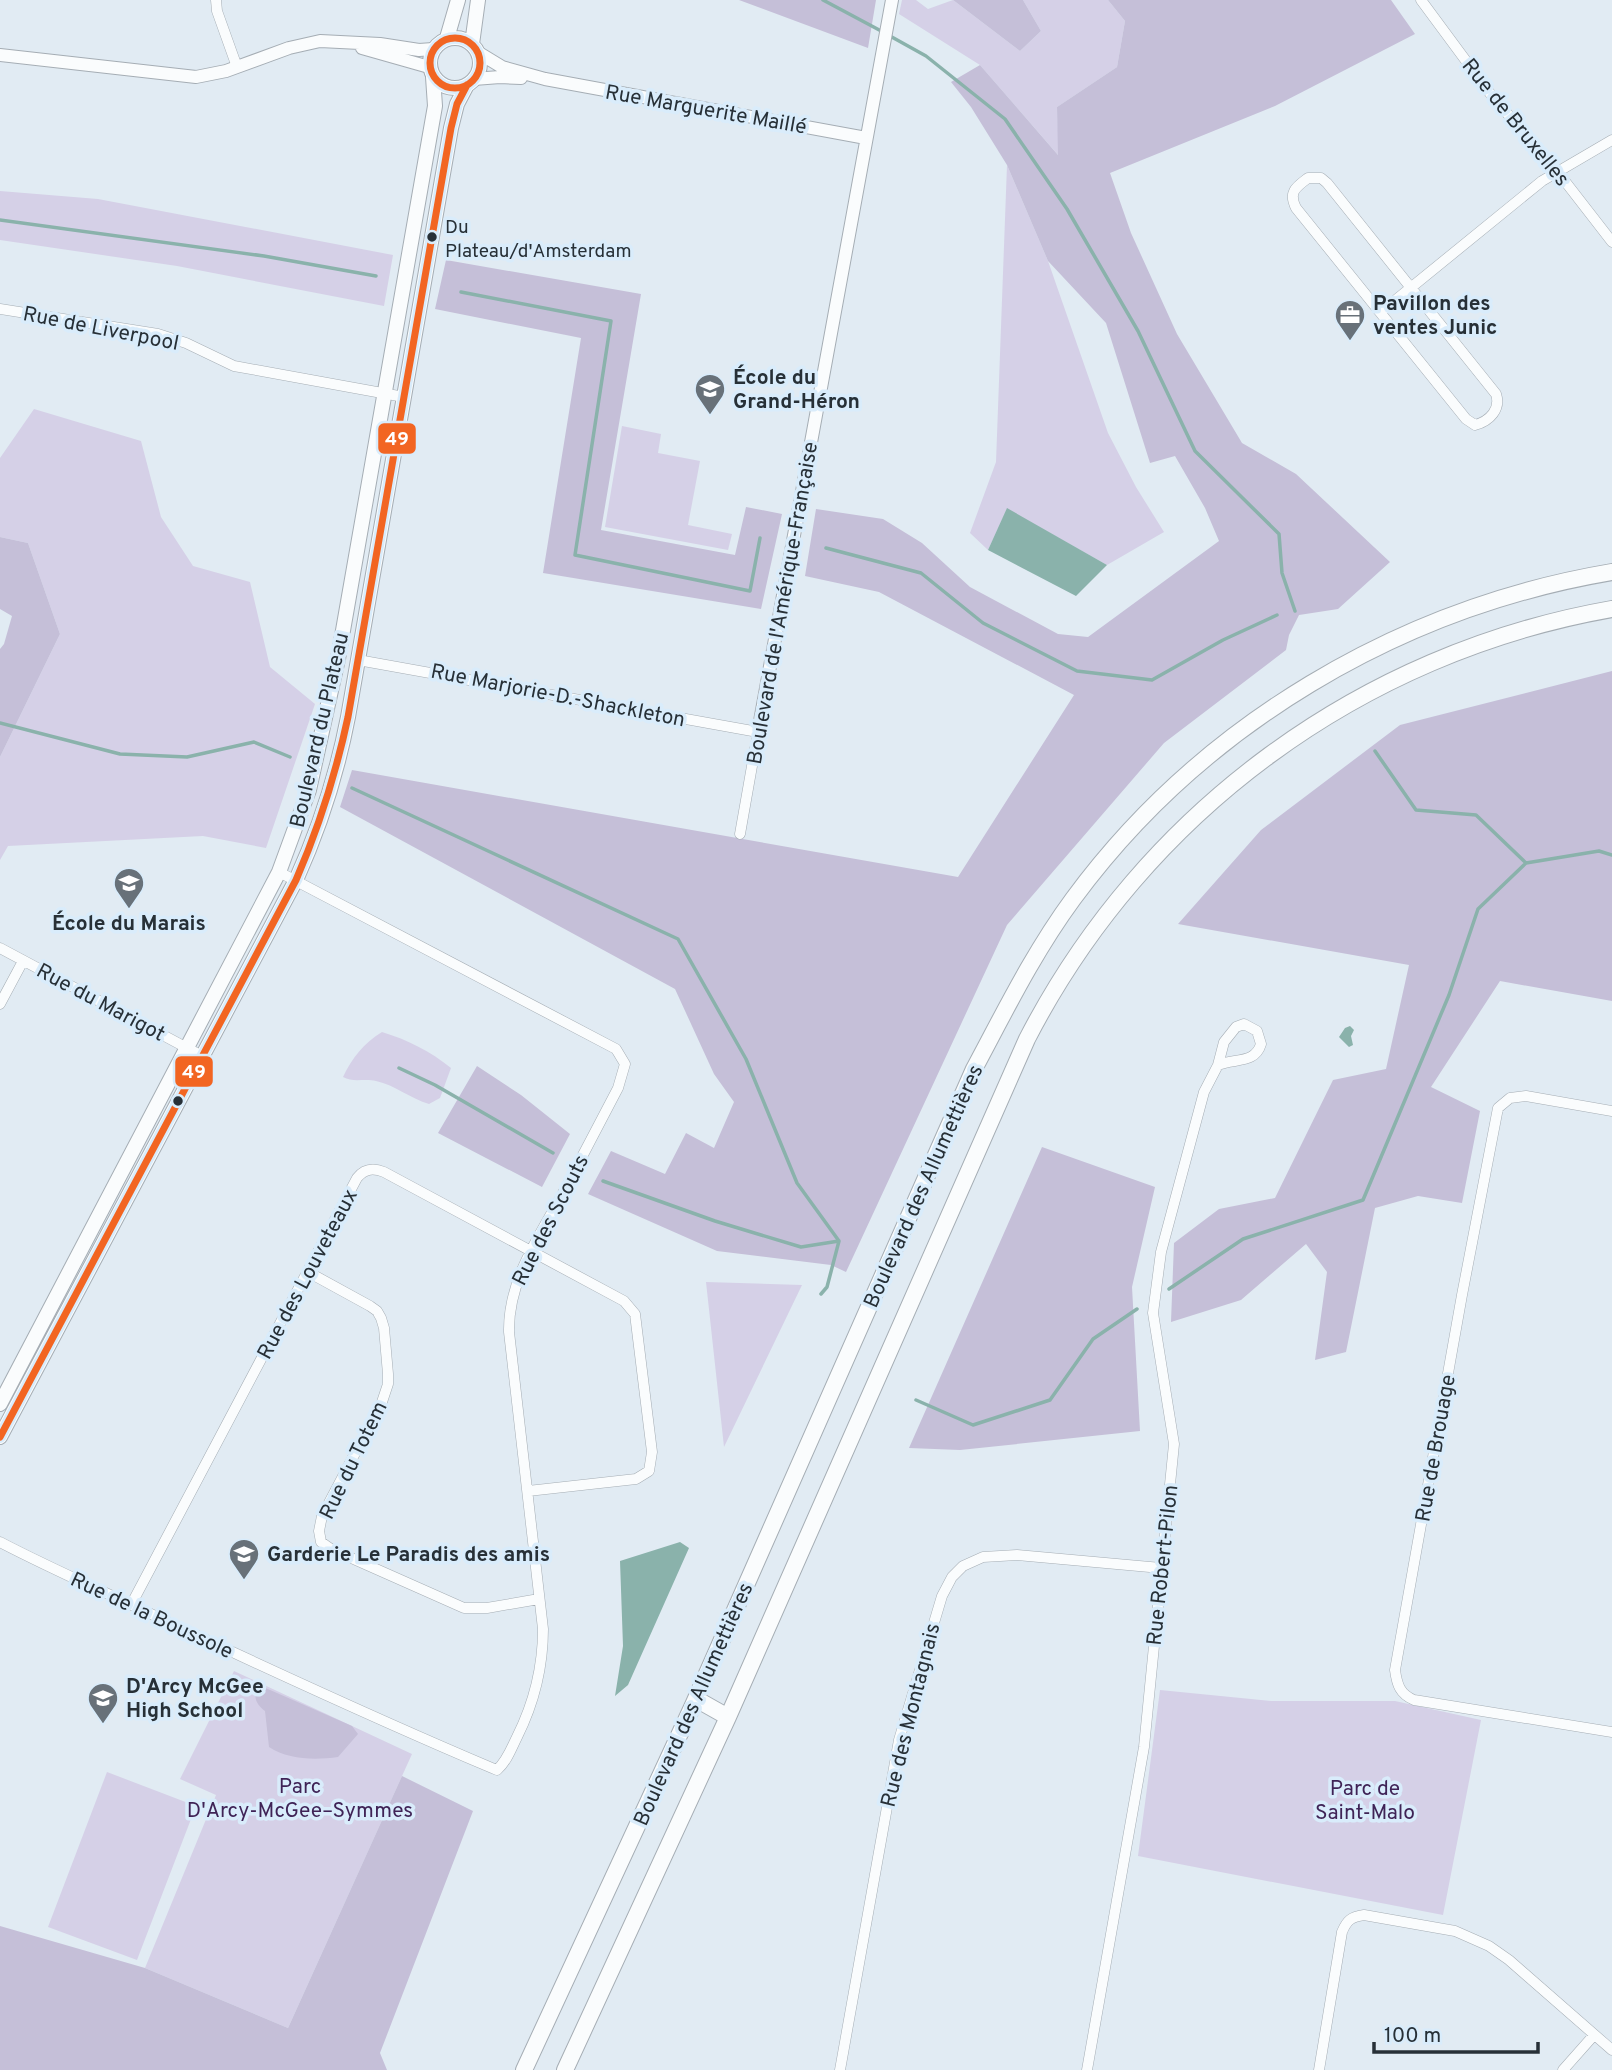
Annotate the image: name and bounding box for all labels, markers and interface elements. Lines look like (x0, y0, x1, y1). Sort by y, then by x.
street label: Rue de Bruxelles (1455, 54, 1575, 192)
street label: Rue Marguerite Maillé (603, 79, 809, 141)
place label: Du Plateau/d'Amsterdam (445, 216, 632, 264)
marker: Du Plateau/d'Amsterdam (425, 230, 439, 244)
place label: Pavillon des ventes Junic (1373, 291, 1497, 342)
office icon: Pavillon des ventes Junic (1333, 298, 1367, 342)
street label: Rue de Liverpool (20, 301, 181, 358)
place label: École du Grand-Héron (733, 364, 860, 416)
school or university icon: École du Grand-Héron (693, 372, 727, 416)
line badge: 49 (377, 422, 417, 455)
text: 49 (385, 428, 409, 452)
street label: Boulevard de l'Amérique-Française (742, 440, 825, 767)
street label: Boulevard du Plateau (285, 630, 356, 831)
street label: Rue Marjorie-D.-Shackleton (428, 659, 687, 734)
school or university icon: École du Marais (112, 866, 146, 910)
place label: École du Marais (52, 910, 206, 938)
street label: Rue du Marigot (31, 958, 169, 1049)
line badge: 49 (174, 1055, 214, 1088)
text: 49 (182, 1061, 206, 1085)
street label: Boulevard des Allumettières (858, 1061, 990, 1312)
unlabelled marker (171, 1094, 185, 1108)
street label: Rue des Scouts (507, 1151, 596, 1291)
street label: Rue des Louveteaux (252, 1185, 365, 1365)
street label: Rue de Brouage (1410, 1372, 1463, 1524)
street label: Rue du Totem (314, 1397, 395, 1524)
street label: Rue Robert-Pilon (1142, 1483, 1185, 1647)
school or university icon: Garderie Le Paradis des amis (227, 1537, 261, 1581)
place label: Garderie Le Paradis des amis (267, 1542, 550, 1569)
street label: Rue de la Boussole (66, 1567, 237, 1666)
street label: Boulevard des Allumettières (628, 1579, 760, 1830)
street label: Rue des Montagnais (876, 1621, 947, 1810)
place label: D'Arcy McGee High School (126, 1674, 264, 1725)
school or university icon: D'Arcy McGee High School (86, 1681, 120, 1725)
park label: Parc D'Arcy-McGee–Symmes (187, 1774, 413, 1825)
park label: Parc de Saint-Malo (1315, 1776, 1415, 1827)
scale bar (1374, 2010, 1538, 2054)
text: 100 m (1384, 2023, 1441, 2050)

